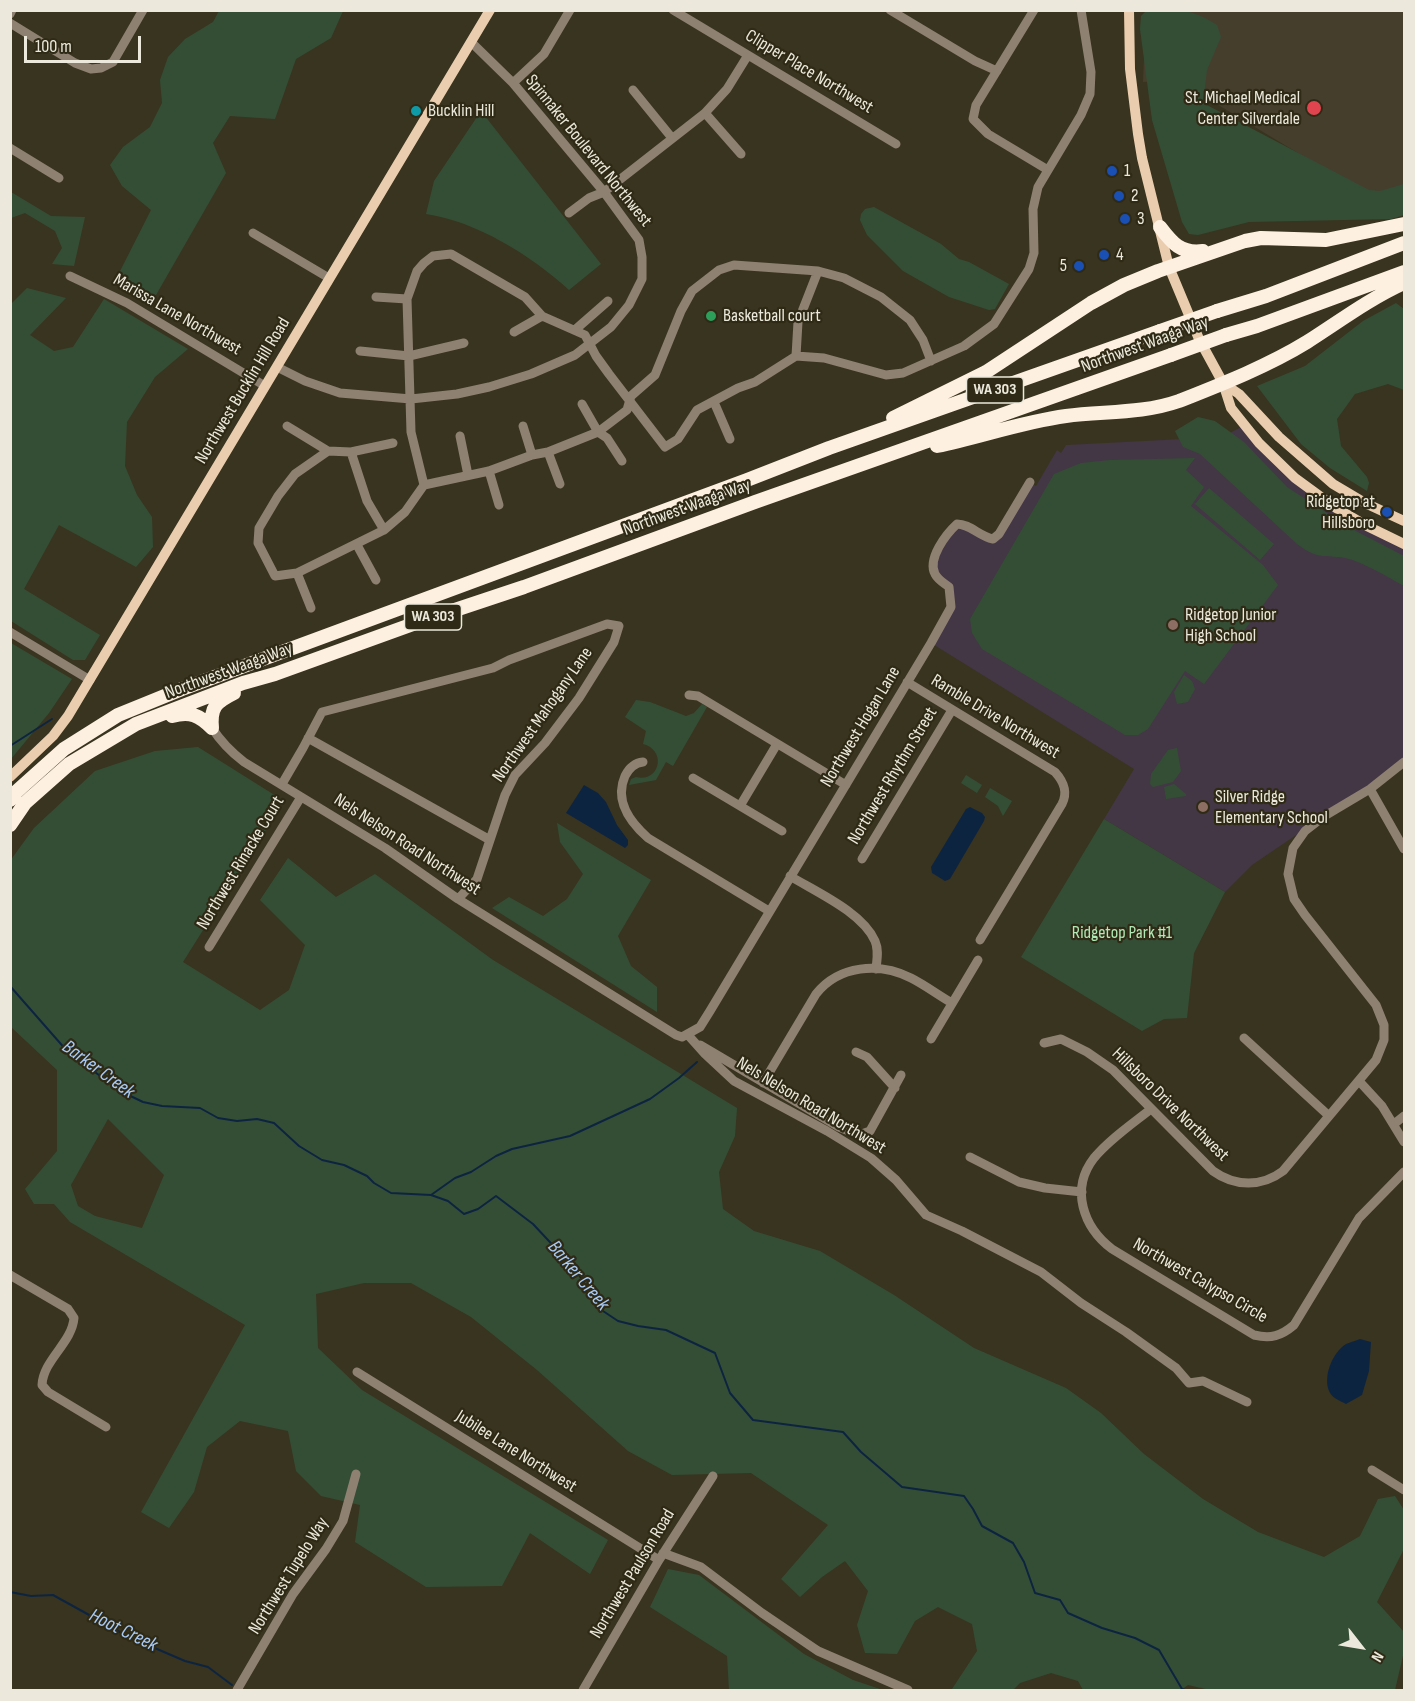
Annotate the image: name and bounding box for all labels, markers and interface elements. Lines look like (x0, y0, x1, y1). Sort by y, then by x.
scale bar (27, 24, 144, 62)
street label: Clipper Place Northwest (741, 25, 877, 119)
text: 100 m (35, 36, 72, 57)
street label: Spinnaker Boulevard Northwest (520, 71, 656, 231)
place label: St. Michael Medical Center Silverdale (1185, 87, 1300, 130)
marker: St. Michael Medical Center Silverdale (1305, 99, 1323, 117)
place label: Bucklin Hill (428, 100, 494, 122)
marker: Bucklin Hill (409, 104, 423, 118)
place label: 1 (1124, 160, 1130, 182)
marker: 1 (1105, 164, 1119, 178)
place label: 2 (1131, 185, 1138, 207)
marker: 2 (1112, 189, 1126, 203)
place label: 3 (1137, 208, 1145, 230)
marker: 3 (1118, 212, 1132, 226)
place label: 4 (1116, 244, 1124, 266)
marker: 4 (1097, 248, 1111, 262)
place label: 5 (1060, 255, 1067, 277)
marker: 5 (1072, 259, 1086, 273)
street label: Marissa Lane Northwest (109, 270, 245, 360)
place label: Basketball court (723, 305, 821, 327)
marker: Basketball court (704, 309, 718, 323)
street label: Northwest Waaga Way (1078, 312, 1212, 378)
street label: Northwest Bucklin Hill Road (191, 314, 295, 468)
road number: WA 303 (966, 377, 1024, 403)
street label: Northwest Waaga Way (620, 475, 754, 541)
place label: Ridgetop at Hillsboro (1306, 491, 1375, 534)
marker: Ridgetop at Hillsboro (1380, 505, 1394, 519)
road number: WA 303 (404, 604, 462, 630)
place label: Ridgetop Junior High School (1185, 604, 1276, 646)
marker: Ridgetop Junior High School (1166, 618, 1180, 632)
street label: Northwest Waaga Way (162, 638, 296, 704)
street label: Northwest Mahogany Lane (488, 643, 598, 787)
street label: Northwest Hogan Lane (817, 663, 905, 791)
street label: Ramble Drive Northwest (927, 670, 1063, 764)
street label: Northwest Rhythm Street (844, 704, 942, 848)
place label: Silver Ridge Elementary School (1215, 786, 1328, 828)
street label: Nels Nelson Road Northwest (330, 789, 484, 901)
street label: Northwest Rinacke Court (193, 792, 289, 934)
marker: Silver Ridge Elementary School (1196, 800, 1210, 814)
park label: Ridgetop Park #1 (1072, 922, 1172, 944)
water label: Barker Creek (57, 1036, 139, 1104)
street label: Hillsboro Drive Northwest (1107, 1044, 1233, 1166)
street label: Nels Nelson Road Northwest (732, 1053, 890, 1159)
street label: Northwest Calypso Circle (1129, 1234, 1271, 1328)
water label: Barker Creek (542, 1236, 614, 1316)
street label: Jubilee Lane Northwest (452, 1406, 580, 1498)
street label: Northwest Paulson Road (586, 1505, 680, 1643)
street label: Northwest Tupelo Way (244, 1513, 334, 1639)
water label: Hoot Creek (85, 1604, 161, 1658)
north arrow (1331, 1617, 1391, 1677)
text: N (1367, 1648, 1387, 1665)

